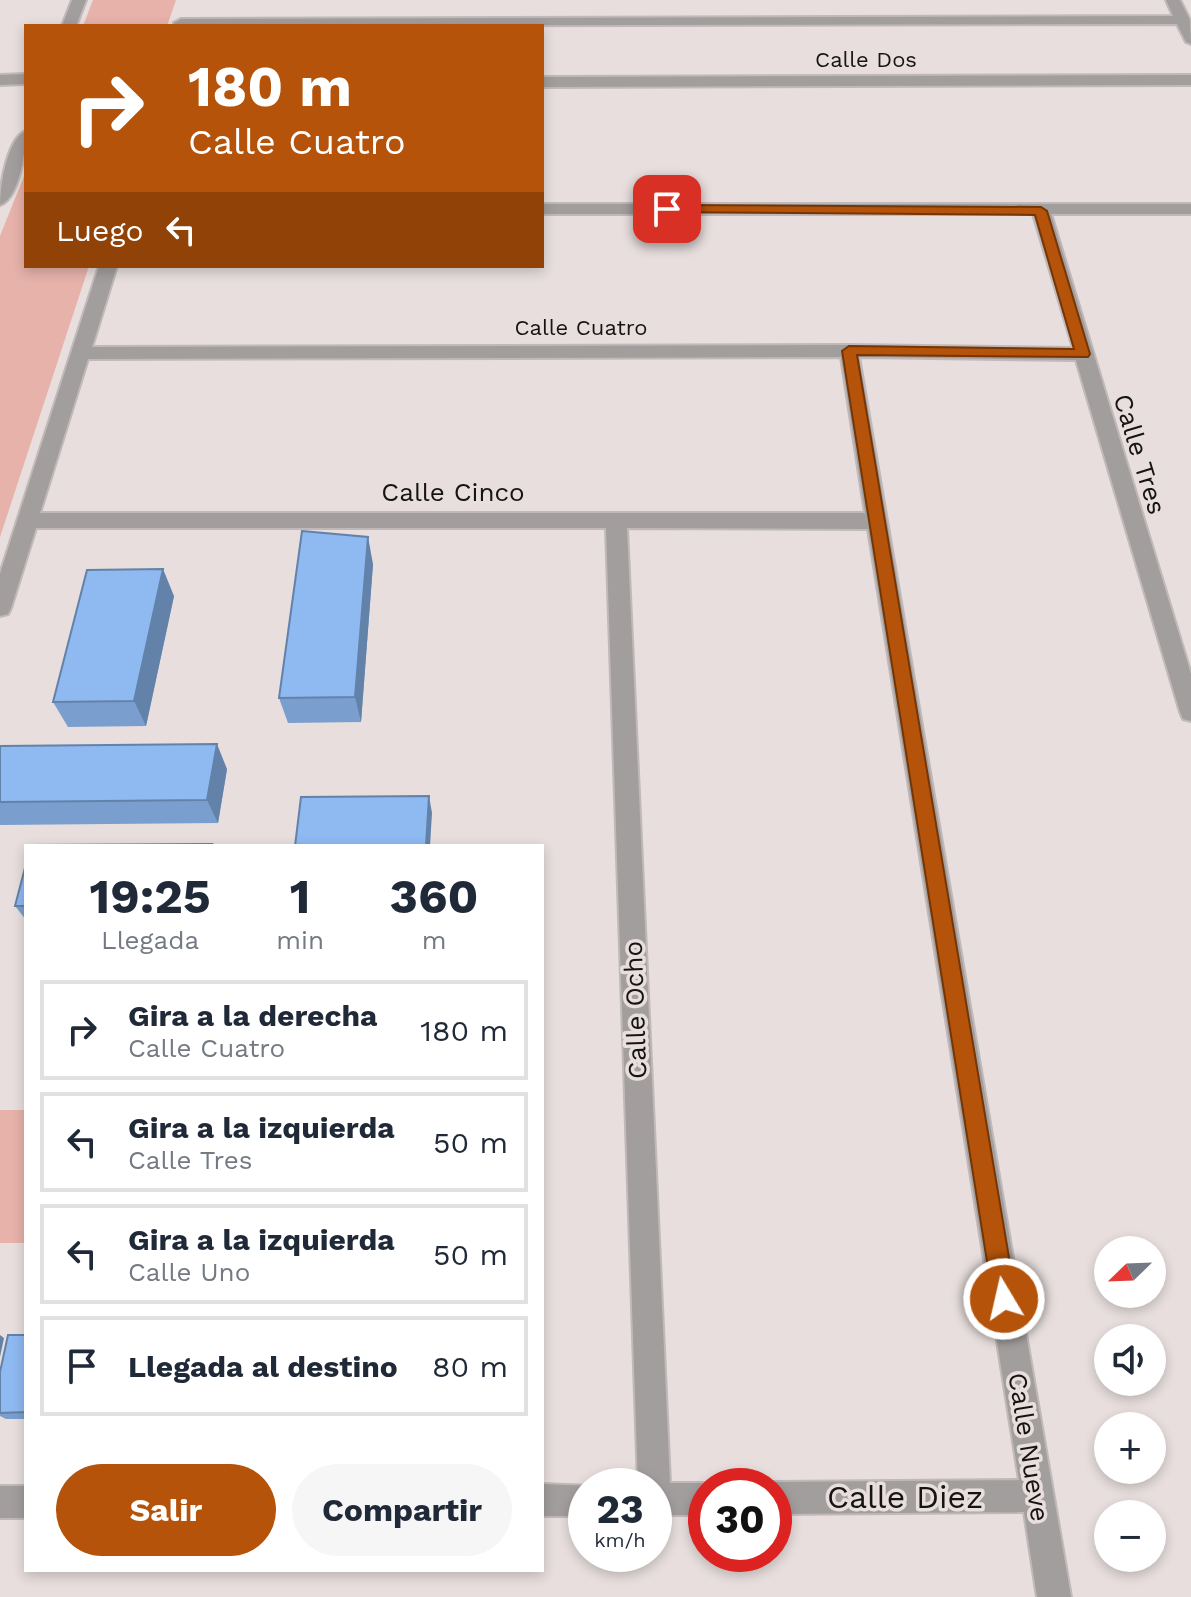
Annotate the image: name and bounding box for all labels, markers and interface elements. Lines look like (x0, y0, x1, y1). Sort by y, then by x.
street label: Calle Dos (815, 47, 917, 72)
text: 180 m (188, 54, 352, 120)
icon: right (56, 56, 160, 160)
text: Calle Cuatro (188, 121, 406, 163)
pin (633, 175, 701, 243)
icon: arrive (645, 187, 689, 231)
icon: left (159, 208, 203, 252)
text: Luego (56, 213, 143, 248)
street label: Calle Cuatro (515, 315, 647, 340)
street label: Calle Tres (1107, 390, 1173, 518)
street label: Calle Cinco (381, 477, 525, 507)
text: 19:25 (89, 868, 211, 925)
text: 1 (290, 868, 311, 925)
text: 360 (390, 868, 479, 925)
text: Llegada (101, 925, 199, 955)
text: min (276, 925, 324, 955)
text: m (422, 925, 446, 955)
street label: Calle Ocho (618, 940, 652, 1080)
text: Gira a la derecha (128, 998, 377, 1033)
icon: right (60, 1008, 104, 1052)
text: 180 m (420, 1013, 508, 1048)
text: Calle Cuatro (128, 1033, 285, 1063)
text: Gira a la izquierda (128, 1110, 395, 1145)
icon: left (60, 1120, 104, 1164)
text: 50 m (433, 1125, 508, 1160)
text: Calle Tres (128, 1145, 252, 1175)
text: Gira a la izquierda (128, 1222, 395, 1257)
icon: left (60, 1232, 104, 1276)
north arrow (1094, 1236, 1166, 1308)
map controls (1094, 1236, 1166, 1572)
text: 50 m (433, 1237, 508, 1272)
text: Calle Uno (128, 1257, 250, 1287)
position arrow (962, 1257, 1046, 1341)
button: sound (1094, 1324, 1166, 1396)
icon: arrive (60, 1344, 104, 1388)
text: Llegada al destino (128, 1349, 398, 1384)
text: 80 m (432, 1349, 508, 1384)
street label: Calle Nueve (1002, 1370, 1056, 1524)
button: + (1094, 1412, 1166, 1484)
button: Salir (56, 1464, 276, 1556)
button: Compartir (292, 1464, 512, 1556)
speed limit sign: 30 (688, 1468, 792, 1572)
street label: Calle Diez (827, 1478, 983, 1516)
text: 23 (596, 1486, 644, 1533)
button: − (1094, 1500, 1166, 1572)
text: km/h (594, 1528, 646, 1552)

